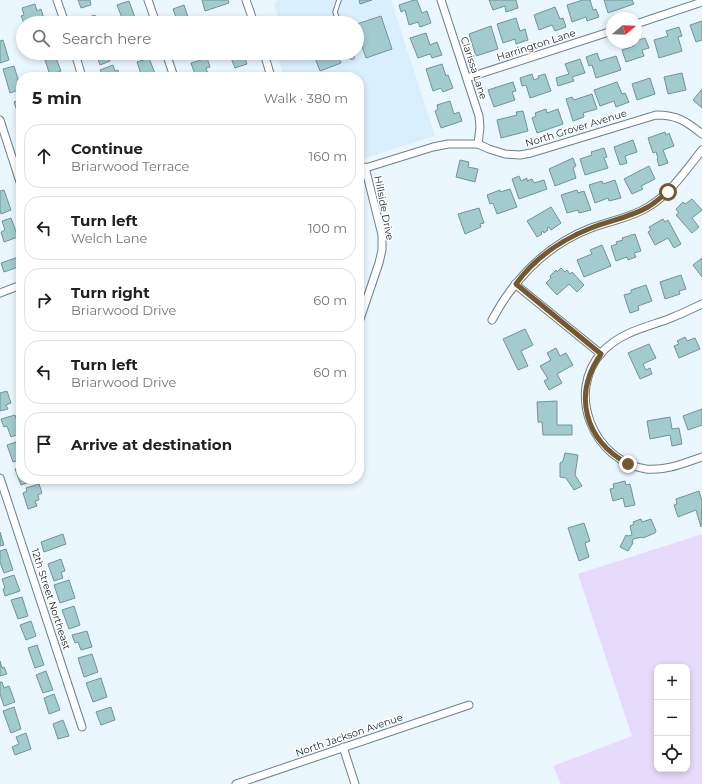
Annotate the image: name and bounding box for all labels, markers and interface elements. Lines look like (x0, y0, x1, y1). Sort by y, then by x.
north arrow (606, 12, 642, 48)
search box (16, 16, 364, 60)
street label: Harrington Lane (495, 26, 577, 64)
icon: search (30, 27, 52, 49)
text: Search here (62, 29, 151, 48)
street label: Clarissa Lane (458, 35, 490, 101)
text: 5 min (32, 88, 82, 108)
text: Walk · 380 m (264, 90, 348, 106)
street label: North Grover Avenue (524, 106, 628, 150)
text: Continue (71, 139, 143, 158)
icon: ahead (33, 145, 55, 167)
text: 160 m (309, 148, 347, 164)
text: Briarwood Terrace (71, 158, 189, 174)
street label: Hillside Drive (371, 175, 397, 241)
route start (659, 183, 677, 201)
text: Turn left (71, 211, 138, 230)
icon: left (33, 217, 55, 239)
text: 100 m (308, 220, 347, 236)
text: Welch Lane (71, 230, 147, 246)
text: Turn right (71, 283, 150, 302)
icon: right (33, 289, 55, 311)
text: 60 m (313, 292, 347, 308)
text: Briarwood Drive (71, 302, 176, 318)
text: Turn left (71, 355, 138, 374)
icon: left (33, 361, 55, 383)
text: 60 m (313, 364, 347, 380)
text: Briarwood Drive (71, 374, 176, 390)
icon: arrive (33, 433, 55, 455)
text: Arrive at destination (71, 435, 232, 454)
route end (619, 455, 637, 473)
street label: 12th Street Northeast (28, 547, 74, 651)
map controls (654, 664, 690, 772)
button: + (654, 664, 690, 700)
button: − (654, 700, 690, 736)
street label: North Jackson Avenue (294, 711, 404, 759)
button: locate (654, 736, 690, 772)

